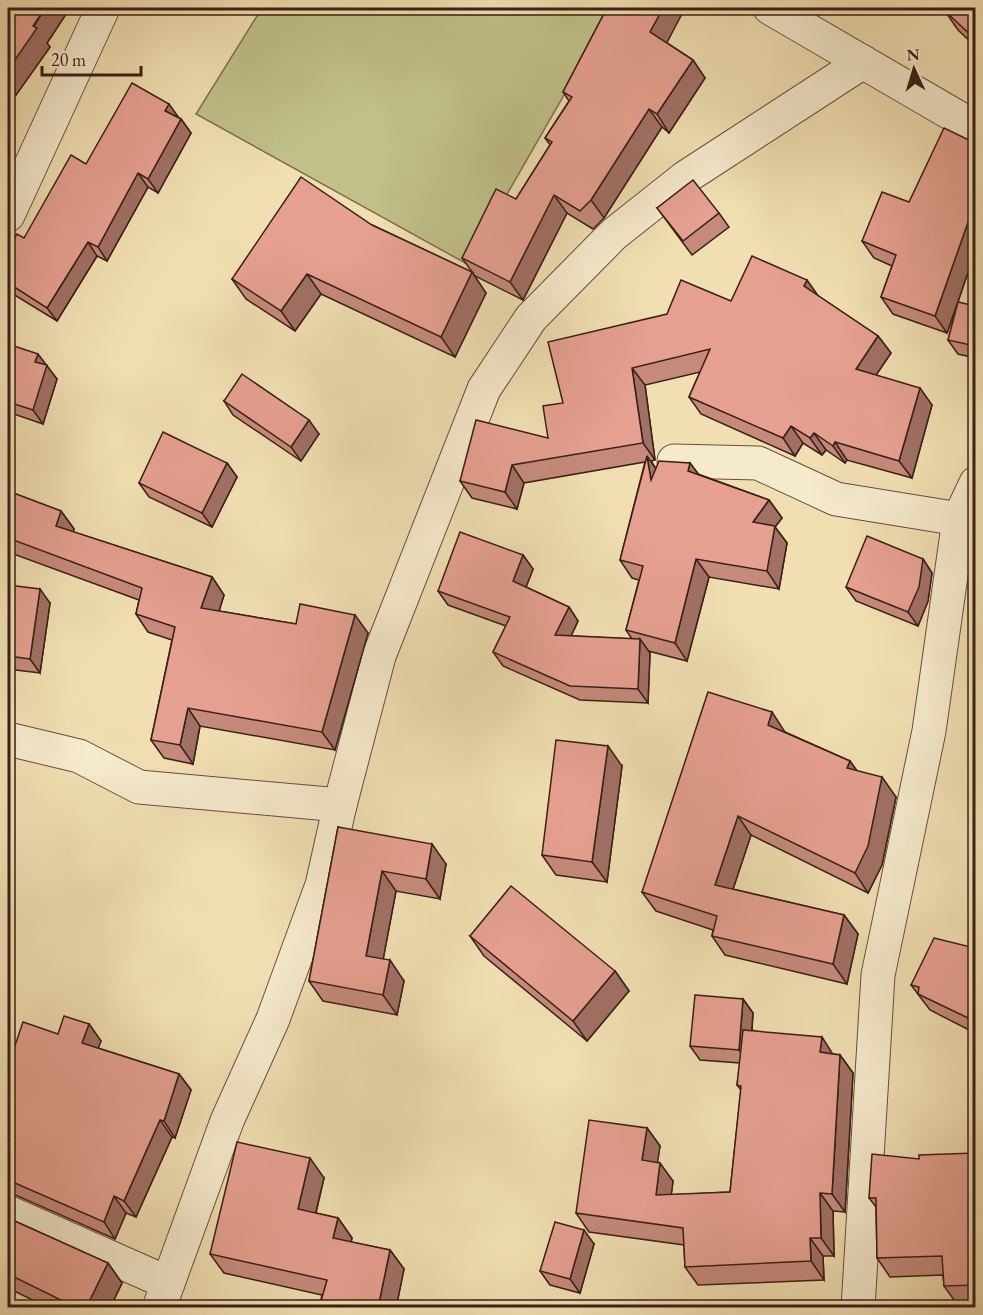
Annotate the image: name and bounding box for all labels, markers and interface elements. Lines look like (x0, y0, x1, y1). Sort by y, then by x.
scale bar (42, 39, 141, 77)
north arrow (884, 39, 944, 99)
text: N (906, 44, 920, 65)
text: 20 m (51, 48, 86, 71)

